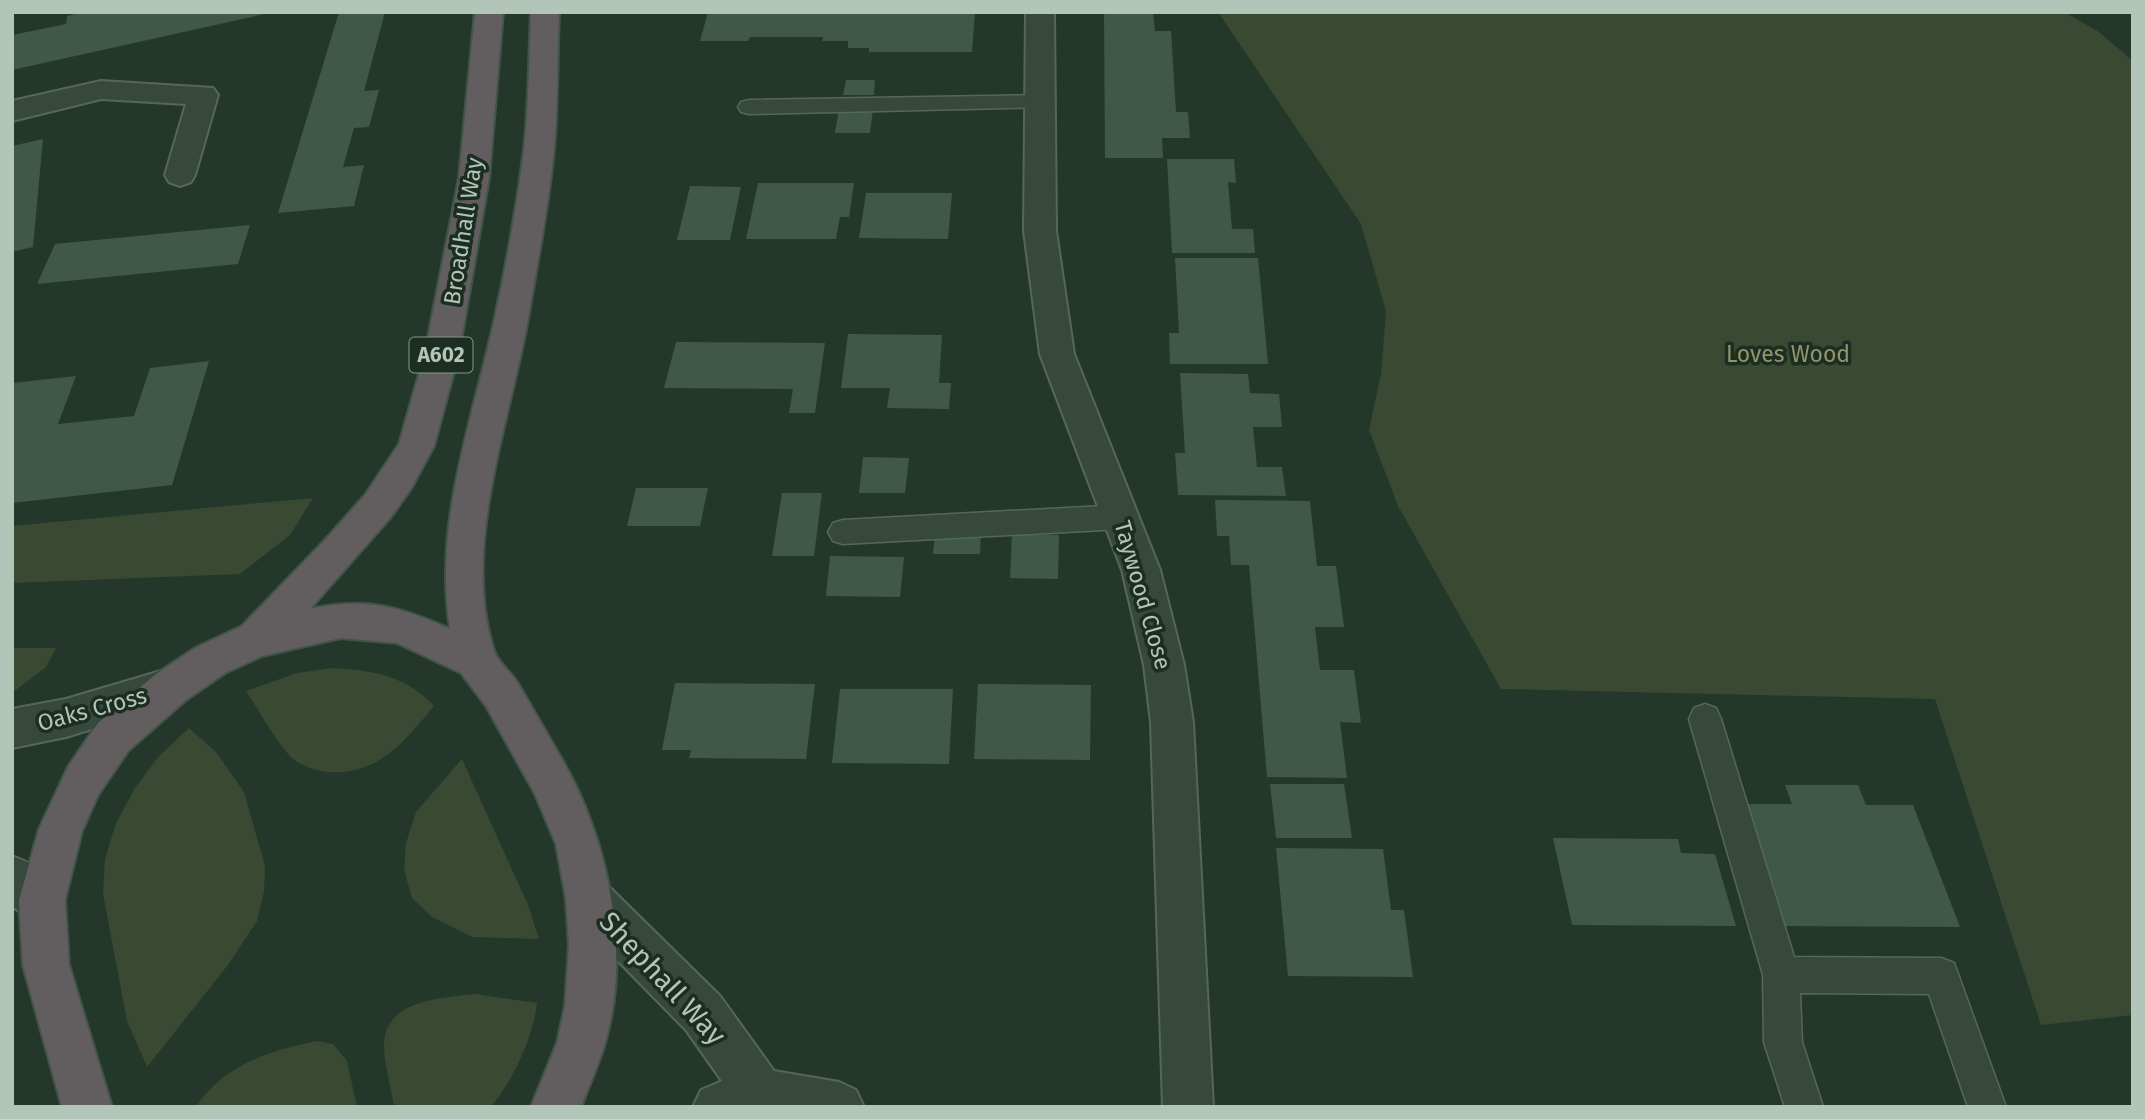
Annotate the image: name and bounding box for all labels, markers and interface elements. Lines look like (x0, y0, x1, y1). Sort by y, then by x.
street label: Broadhall Way (438, 155, 489, 307)
road number: A602 (410, 338, 472, 372)
park label: Loves Wood (1726, 340, 1850, 368)
street label: Taywood Close (1108, 517, 1178, 673)
street label: Oaks Cross (34, 681, 150, 737)
street label: Shephall Way (593, 905, 733, 1052)

